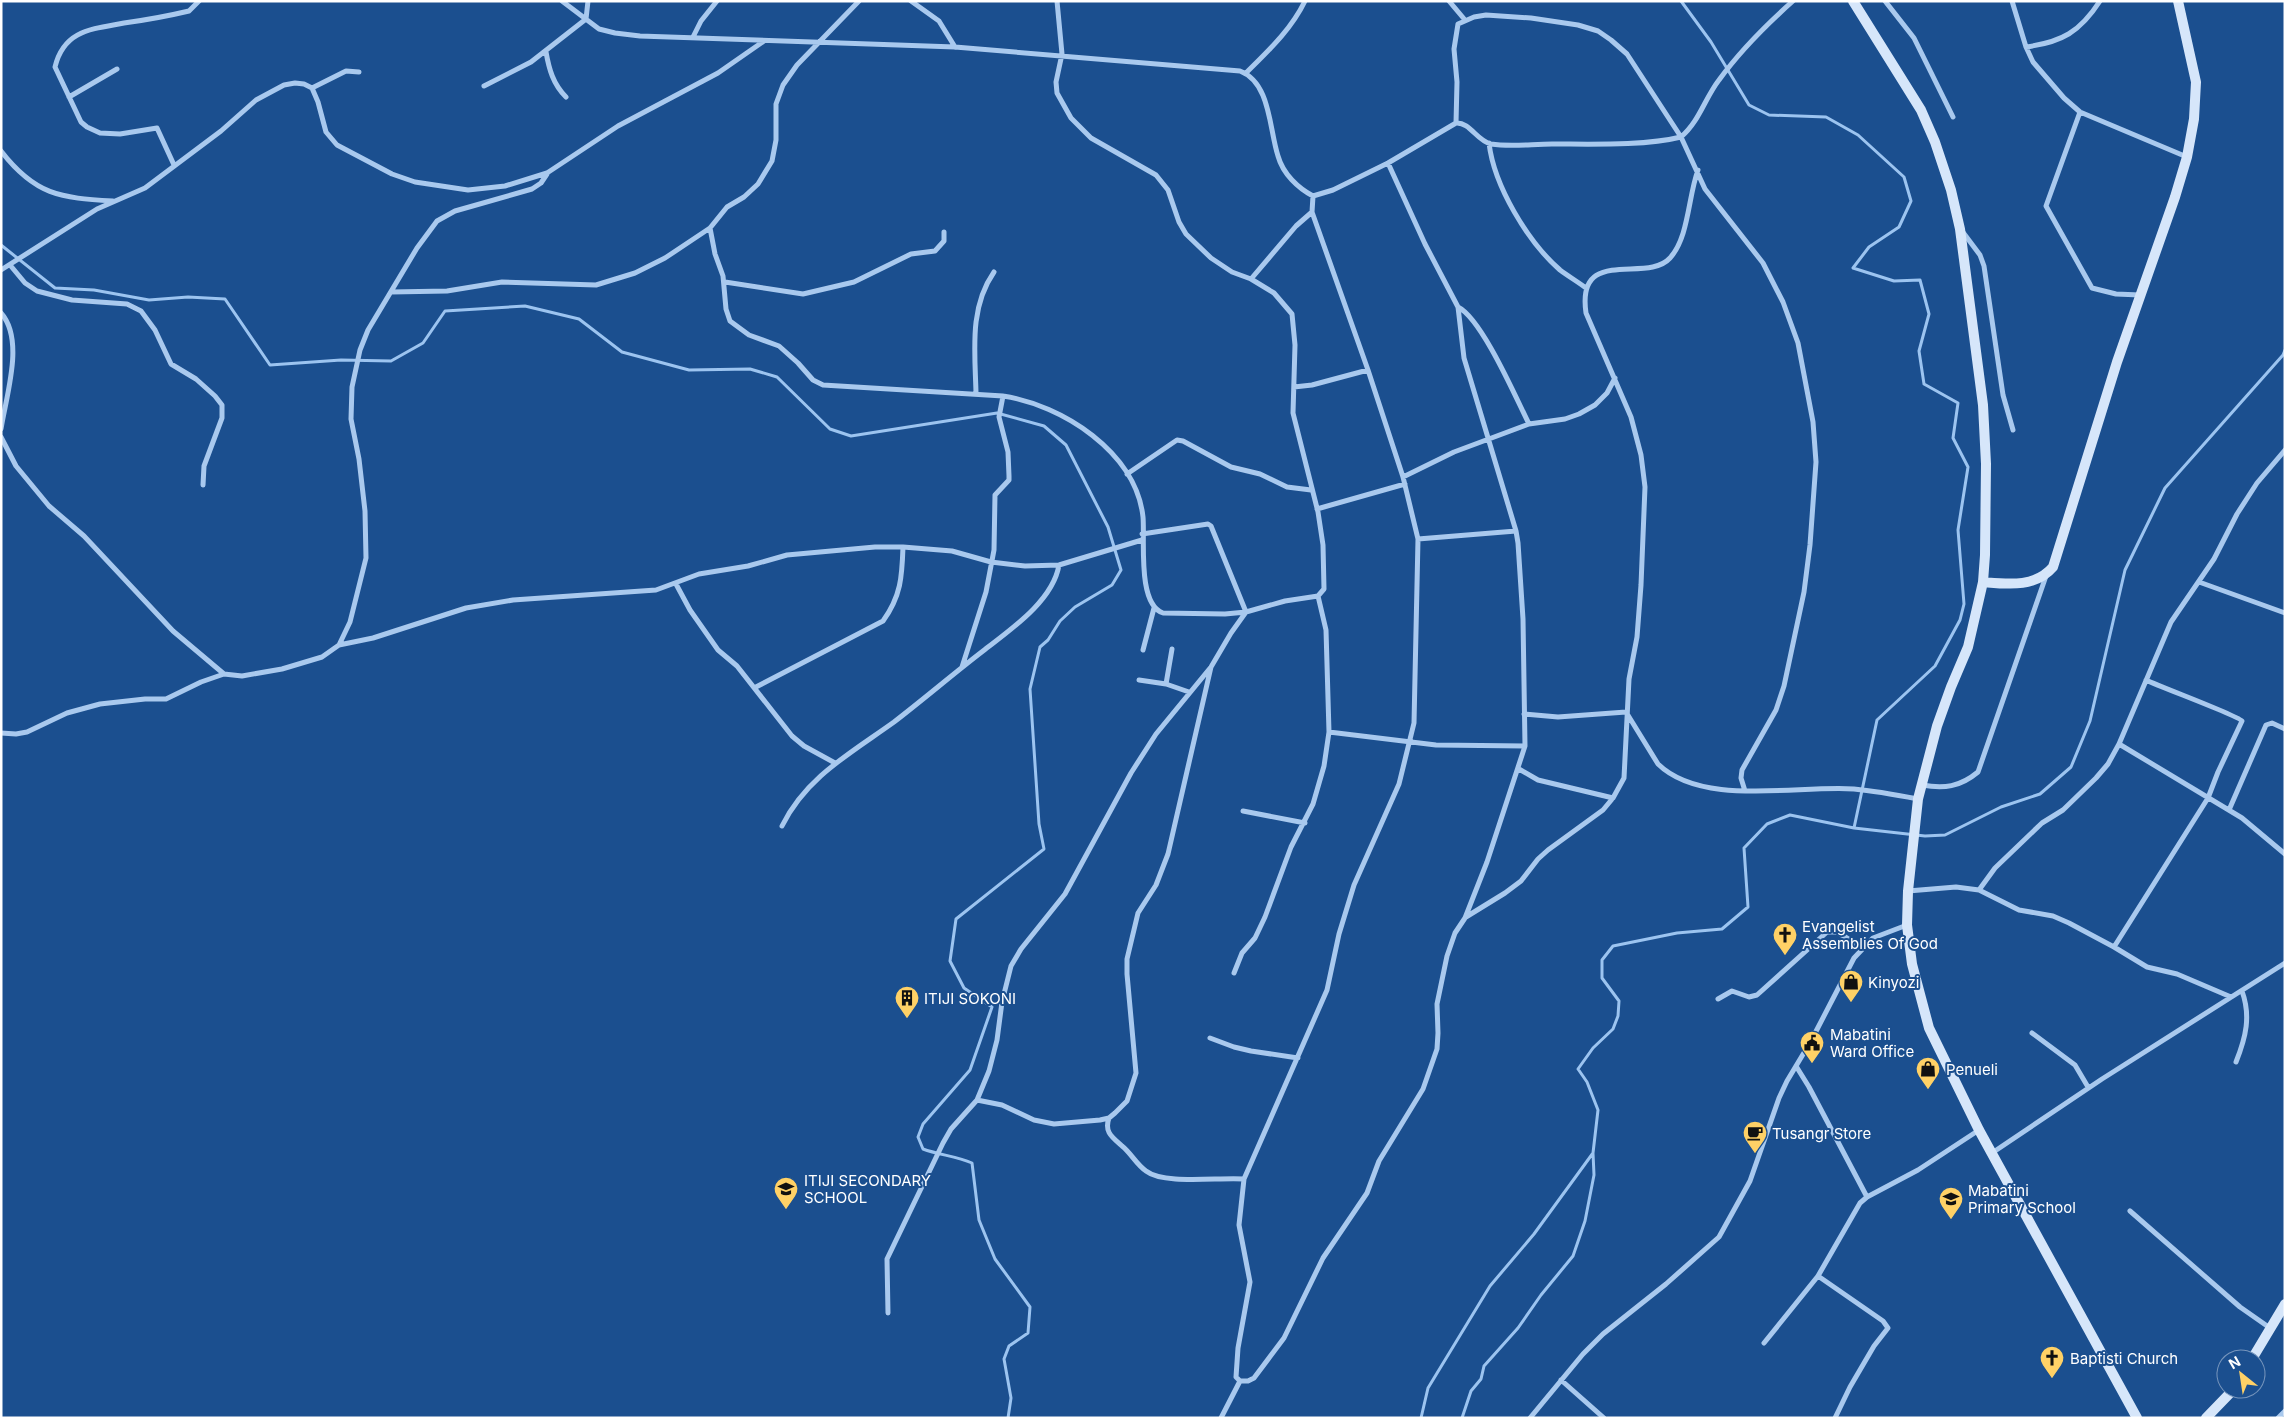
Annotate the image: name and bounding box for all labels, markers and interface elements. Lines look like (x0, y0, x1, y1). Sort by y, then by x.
place label: Evangelist Assemblies Of God (1802, 917, 1938, 953)
church icon: Evangelist Assemblies Of God (1772, 922, 1798, 956)
shop icon: Kinyozi (1838, 969, 1864, 1003)
place label: Kinyozi (1868, 973, 1919, 992)
building icon: ITIJI SOKONI (894, 985, 920, 1019)
place label: ITIJI SOKONI (924, 989, 1016, 1008)
place label: Mabatini Ward Office (1830, 1025, 1914, 1061)
public building icon: Mabatini Ward Office (1799, 1030, 1825, 1064)
shop icon: Penueli (1915, 1056, 1941, 1090)
place label: Penueli (1946, 1060, 1998, 1079)
cafe icon: Tusangr Store (1742, 1120, 1768, 1154)
place label: Tusangr Store (1772, 1124, 1871, 1143)
place label: ITIJI SECONDARY SCHOOL (804, 1171, 931, 1207)
school or university icon: ITIJI SECONDARY SCHOOL (773, 1176, 799, 1210)
place label: Mabatini Primary School (1968, 1181, 2076, 1217)
school or university icon: Mabatini Primary School (1938, 1186, 1964, 1220)
church icon: Baptisti Church (2039, 1345, 2065, 1379)
place label: Baptisti Church (2070, 1349, 2178, 1368)
north arrow (2216, 1349, 2266, 1399)
text: N (2225, 1352, 2243, 1372)

